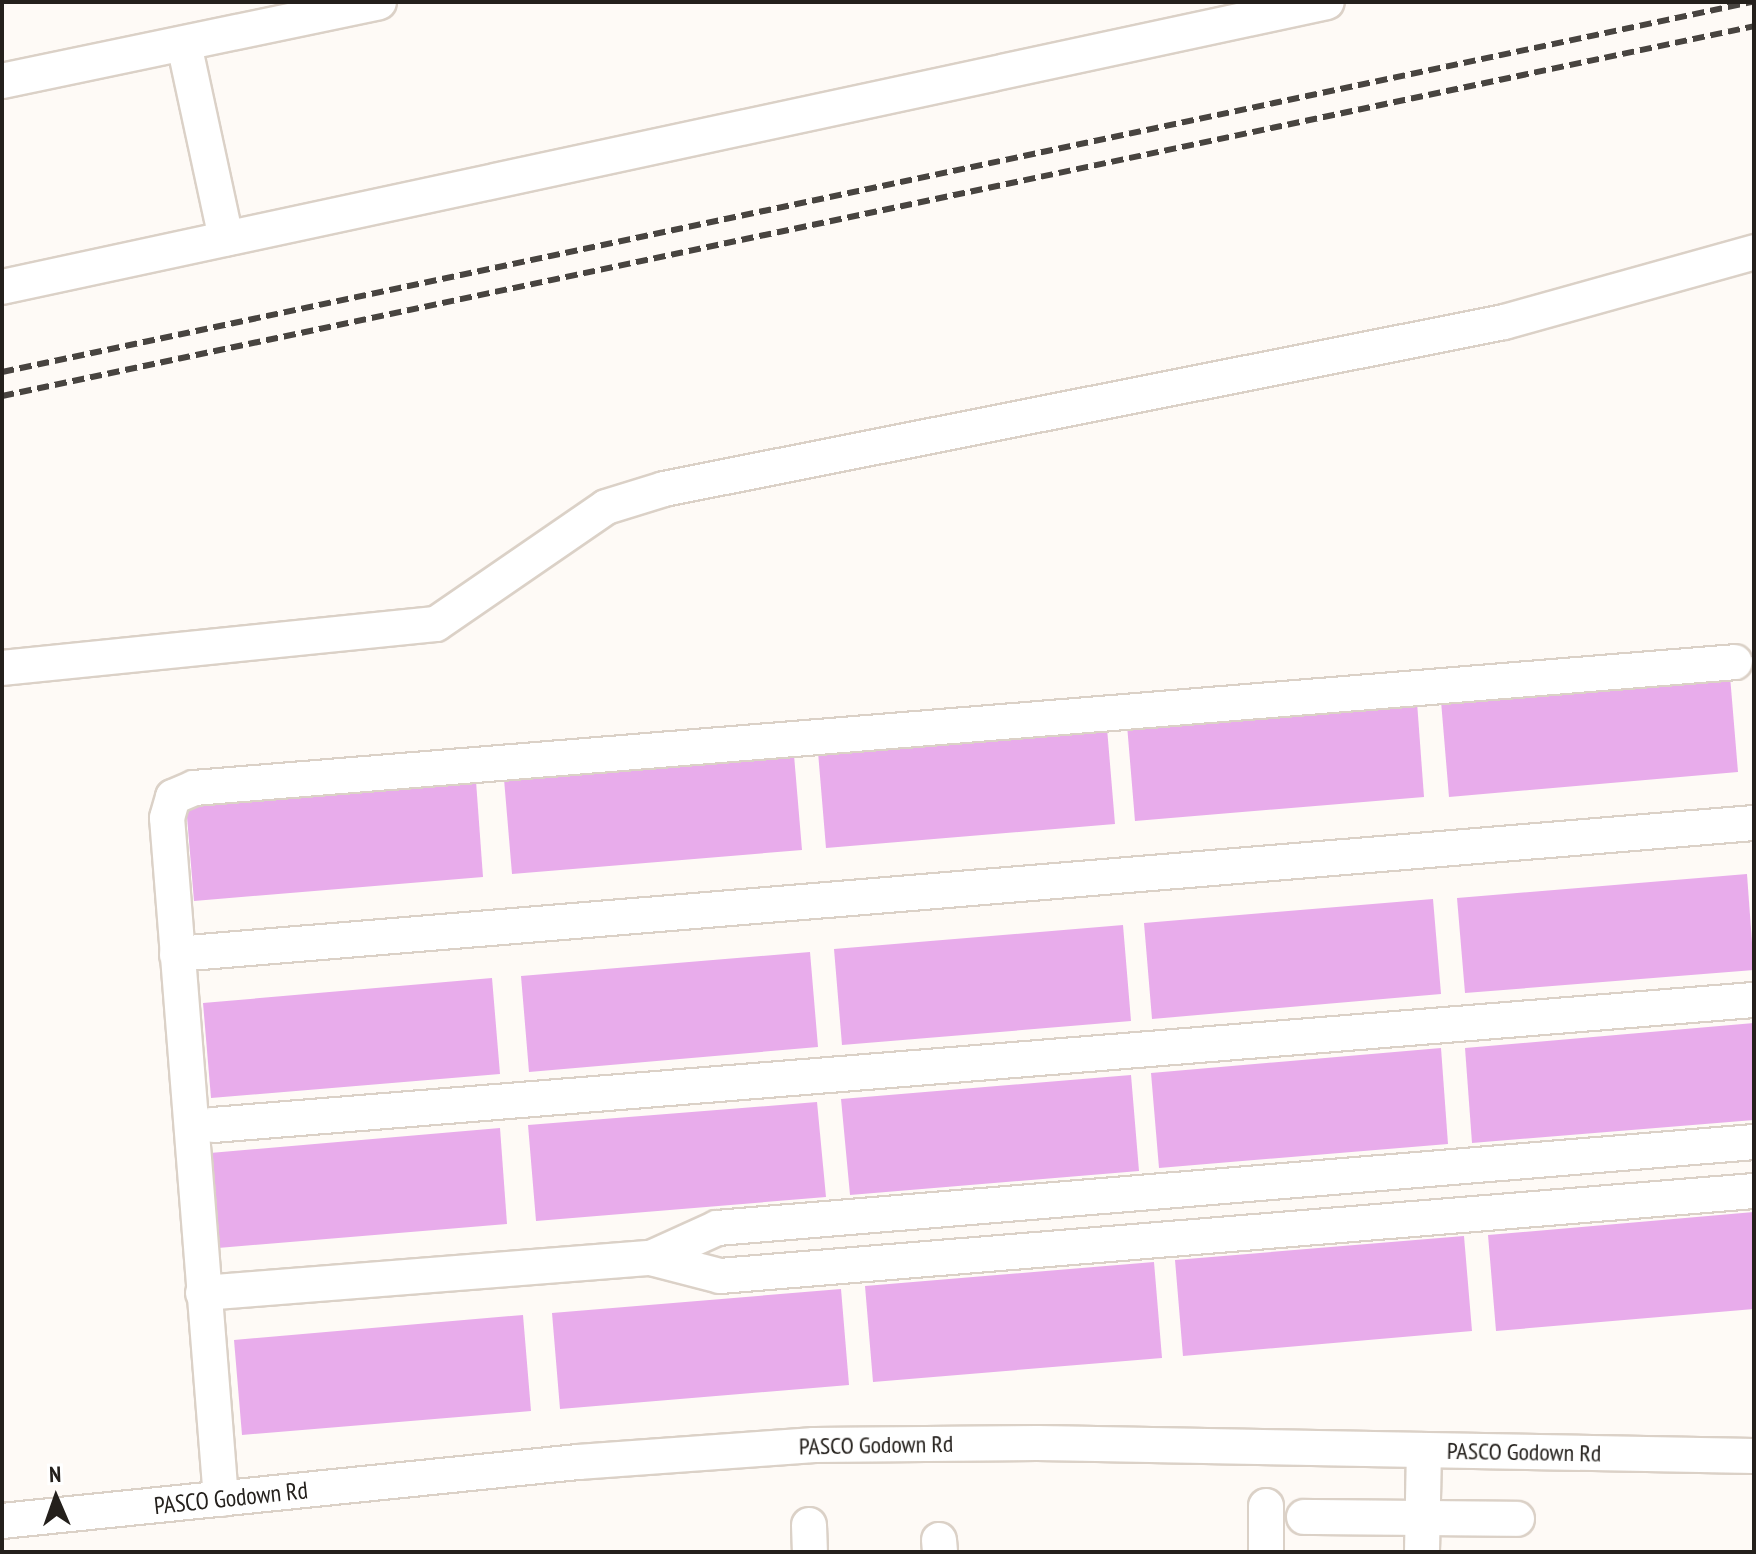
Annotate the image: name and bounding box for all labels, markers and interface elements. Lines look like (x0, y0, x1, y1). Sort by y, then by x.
street label: PASCO Godown Rd (799, 1429, 953, 1461)
street label: PASCO Godown Rd (1447, 1436, 1601, 1468)
north arrow (16, 1458, 96, 1538)
text: N (49, 1460, 62, 1488)
street label: PASCO Godown Rd (153, 1476, 309, 1520)

